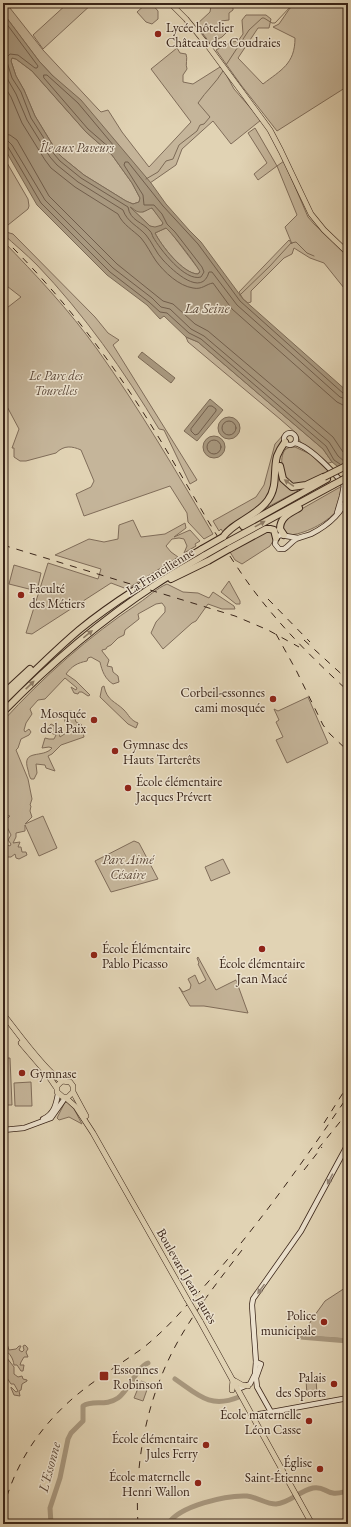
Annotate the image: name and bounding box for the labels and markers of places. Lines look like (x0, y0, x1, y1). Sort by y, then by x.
place label: Lycée hôtelier Château des Coudraies (166, 19, 280, 51)
marker: Lycée hôtelier Château des Coudraies (153, 29, 163, 39)
place label: Faculté des Métiers (29, 580, 85, 612)
marker: Faculté des Métiers (16, 590, 26, 600)
place label: Corbeil-essonnes cami mosquée (180, 684, 265, 716)
marker: Corbeil-essonnes cami mosquée (268, 694, 278, 704)
place label: Mosquée de la Paix (40, 705, 86, 737)
marker: Mosquée de la Paix (89, 715, 99, 725)
place label: Gymnase des Hauts Tarterêts (123, 736, 200, 768)
marker: Gymnase des Hauts Tarterêts (110, 746, 120, 756)
place label: École élémentaire Jacques Prévert (135, 773, 222, 805)
marker: École élémentaire Jacques Prévert (123, 783, 133, 793)
place label: École Élémentaire Pablo Picasso (102, 940, 191, 972)
marker: École élémentaire Jean Macé (257, 944, 267, 954)
marker: École Élémentaire Pablo Picasso (89, 950, 99, 960)
place label: École élémentaire Jean Macé (219, 955, 305, 987)
place label: Gymnase (30, 1065, 77, 1082)
marker: Gymnase (17, 1068, 27, 1078)
place label: Police municipale (261, 1307, 316, 1339)
marker: Police municipale (319, 1317, 329, 1327)
place label: Essonnes Robinson (113, 1361, 163, 1393)
place label: Palais des Sports (276, 1369, 326, 1401)
marker: Essonnes Robinson (98, 1370, 110, 1382)
marker: Palais des Sports (329, 1379, 339, 1389)
place label: École maternelle Léon Casse (220, 1406, 301, 1438)
marker: École maternelle Léon Casse (304, 1416, 314, 1426)
place label: École élémentaire Jules Ferry (112, 1430, 198, 1462)
marker: École élémentaire Jules Ferry (201, 1440, 211, 1450)
place label: Église Saint-Étienne (245, 1454, 312, 1486)
marker: Église Saint-Étienne (315, 1464, 325, 1474)
place label: École maternelle Henri Wallon (109, 1468, 190, 1500)
marker: École maternelle Henri Wallon (193, 1478, 203, 1488)

